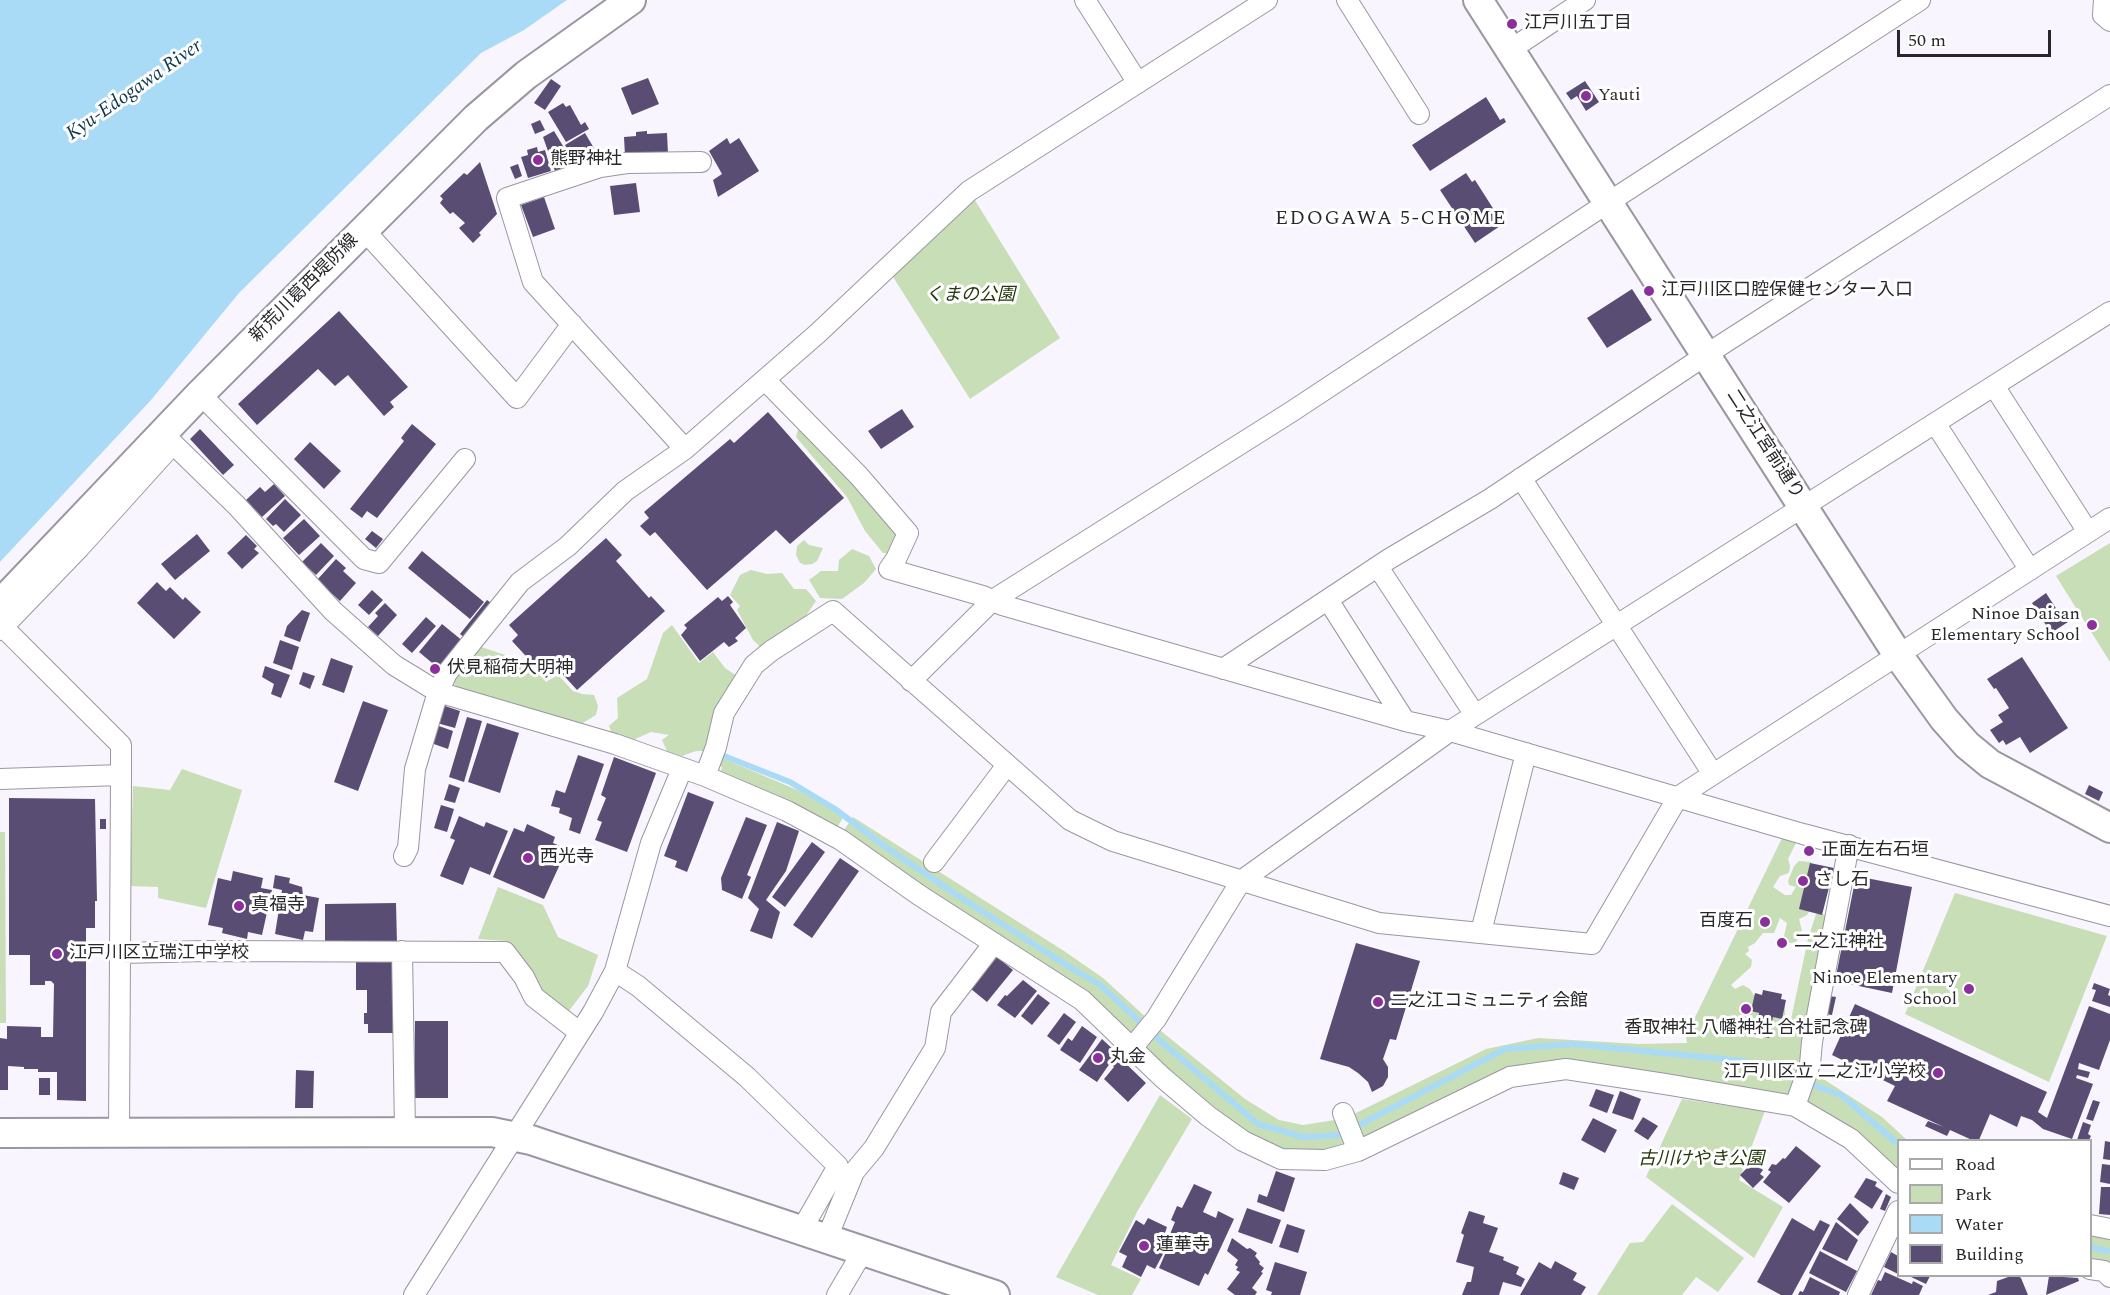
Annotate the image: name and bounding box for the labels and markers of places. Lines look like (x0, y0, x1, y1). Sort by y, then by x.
place label: 江戸川五丁目 (1524, 13, 1632, 35)
marker: 江戸川五丁目 (1505, 17, 1519, 31)
place label: Yauti (1598, 85, 1641, 107)
marker: Yauti (1579, 89, 1593, 103)
place label: 熊野神社 (550, 149, 622, 171)
marker: 熊野神社 (531, 153, 545, 167)
place label: 江戸川区口腔保健センター入口 (1661, 280, 1913, 302)
marker: 江戸川区口腔保健センター入口 (1642, 284, 1656, 298)
place label: Ninoe Daisan Elementary School (1930, 604, 2080, 646)
marker: Ninoe Daisan Elementary School (2085, 618, 2099, 632)
place label: 伏見稲荷大明神 (447, 658, 573, 680)
marker: 伏見稲荷大明神 (428, 662, 442, 676)
place label: 正面左右石垣 (1821, 840, 1929, 862)
marker: 正面左右石垣 (1802, 844, 1816, 858)
place label: 西光寺 (540, 847, 594, 869)
marker: 西光寺 (521, 851, 535, 865)
place label: さし石 (1815, 870, 1869, 892)
marker: さし石 (1796, 874, 1810, 888)
place label: 真福寺 (251, 895, 305, 917)
marker: 真福寺 (232, 899, 246, 913)
place label: 百度石 (1699, 911, 1753, 933)
marker: 百度石 (1758, 915, 1772, 929)
place label: 二之江神社 (1794, 932, 1884, 954)
marker: 二之江神社 (1775, 936, 1789, 950)
place label: 江戸川区立瑞江中学校 (69, 943, 249, 965)
marker: 江戸川区立瑞江中学校 (50, 947, 64, 961)
place label: Ninoe Elementary School (1812, 968, 1957, 1010)
marker: Ninoe Elementary School (1962, 982, 1976, 996)
place label: ニ之江コミュニティ会館 (1390, 991, 1588, 1013)
marker: ニ之江コミュニティ会館 (1371, 995, 1385, 1009)
marker: 香取神社 八幡神社 合社記念碑 (1739, 1002, 1753, 1016)
place label: 香取神社 八幡神社 合社記念碑 (1625, 1018, 1867, 1040)
place label: 丸金 (1110, 1047, 1146, 1069)
marker: 丸金 (1091, 1051, 1105, 1065)
place label: 江戸川区立 二之江小学校 (1724, 1062, 1926, 1084)
marker: 江戸川区立 二之江小学校 (1931, 1066, 1945, 1080)
place label: 蓮華寺 (1156, 1235, 1210, 1257)
marker: 蓮華寺 (1137, 1239, 1151, 1253)

